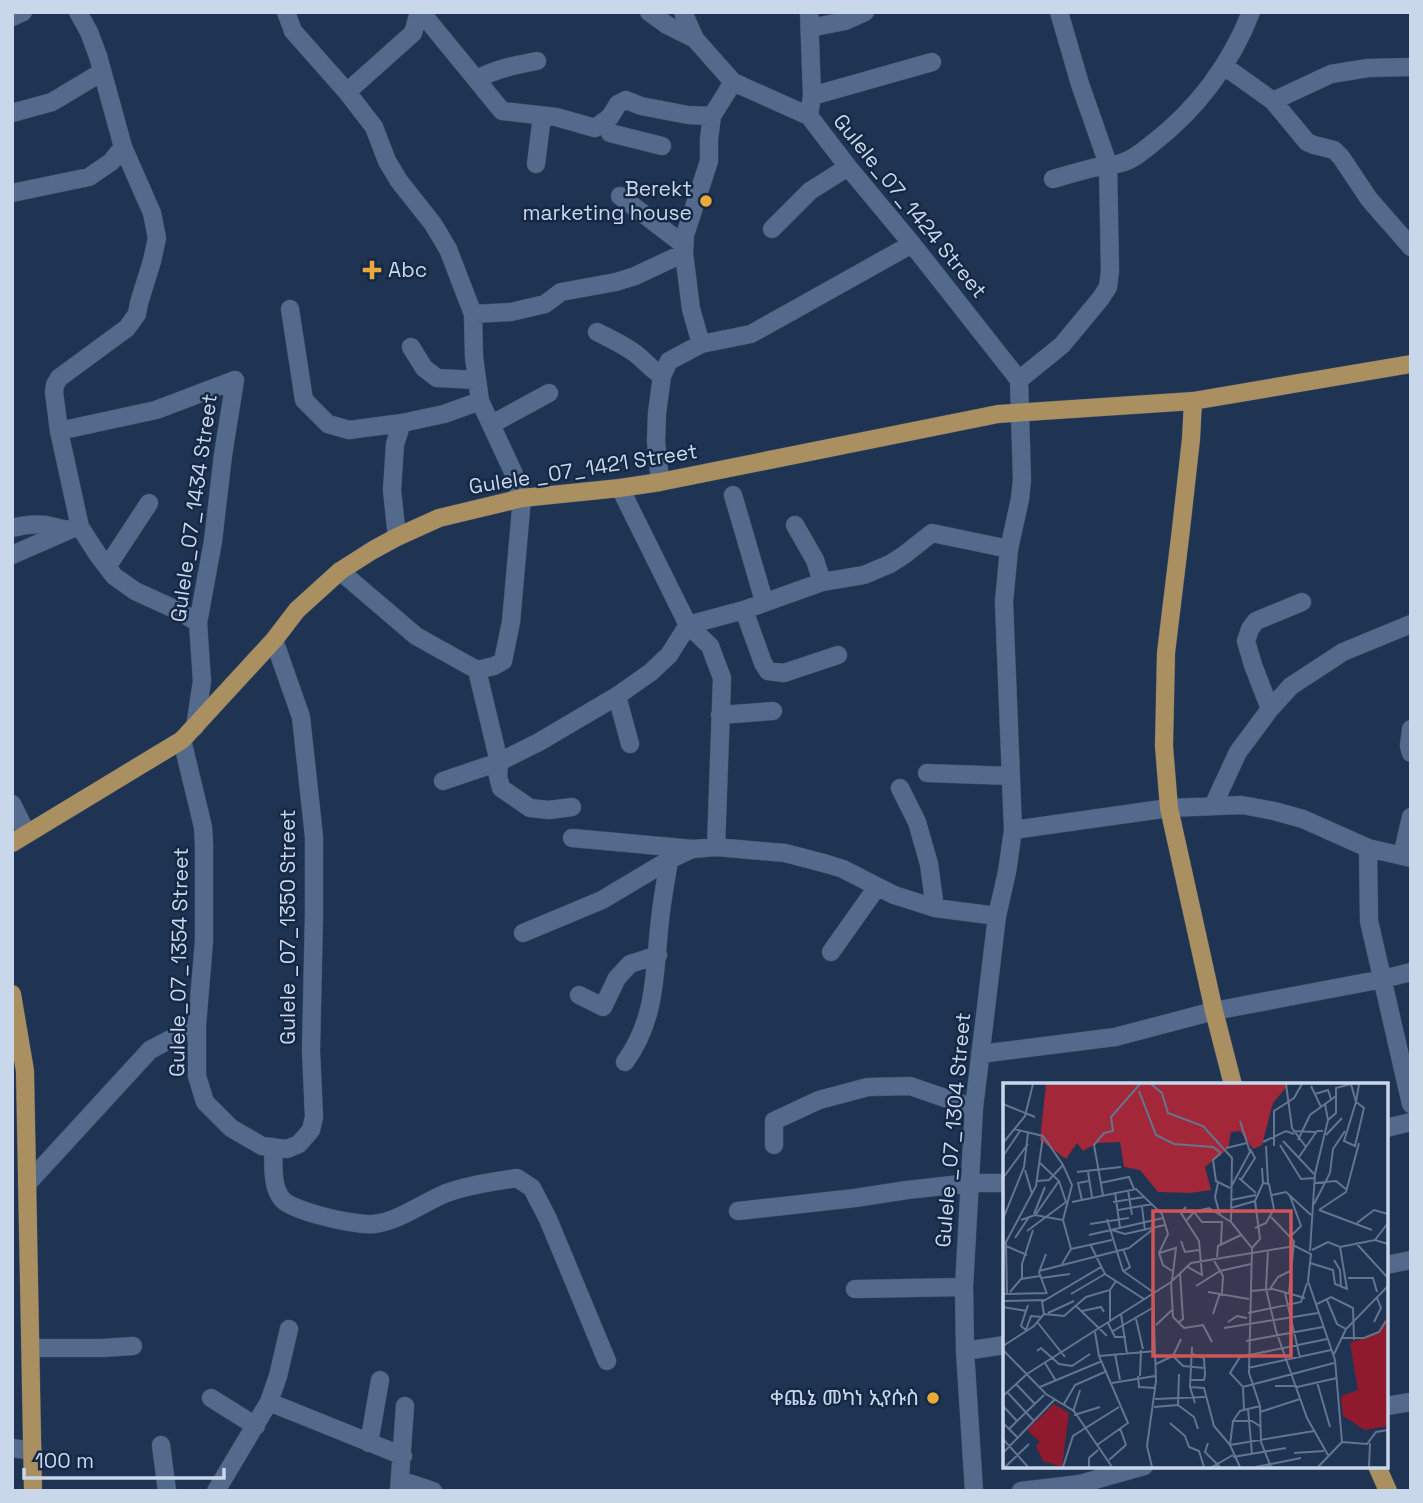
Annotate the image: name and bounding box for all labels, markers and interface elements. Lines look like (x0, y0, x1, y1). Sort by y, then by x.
street label: Gulele_07_1424 Street (828, 108, 993, 303)
place label: Berekt marketing house (522, 175, 692, 226)
marker: Berekt marketing house (698, 193, 714, 209)
place label: Abc (388, 256, 427, 283)
marker: Abc (362, 260, 382, 280)
street label: Gulele_07_1434 Street (164, 392, 223, 624)
street label: Gulele _07_1421 Street (467, 437, 699, 500)
street label: Gulele _07_1350 Street (274, 809, 301, 1045)
street label: Gulele_07_1354 Street (163, 847, 194, 1077)
street label: Gulele _07_1304 Street (929, 1011, 976, 1249)
inset map (1003, 1083, 1388, 1468)
place label: ቀጨኔ መካነ ኢየሱስ (770, 1384, 919, 1411)
marker: ቀጨኔ መካነ ኢየሱስ (925, 1390, 941, 1406)
scale bar (24, 1436, 224, 1480)
text: 100 m (35, 1447, 94, 1474)

